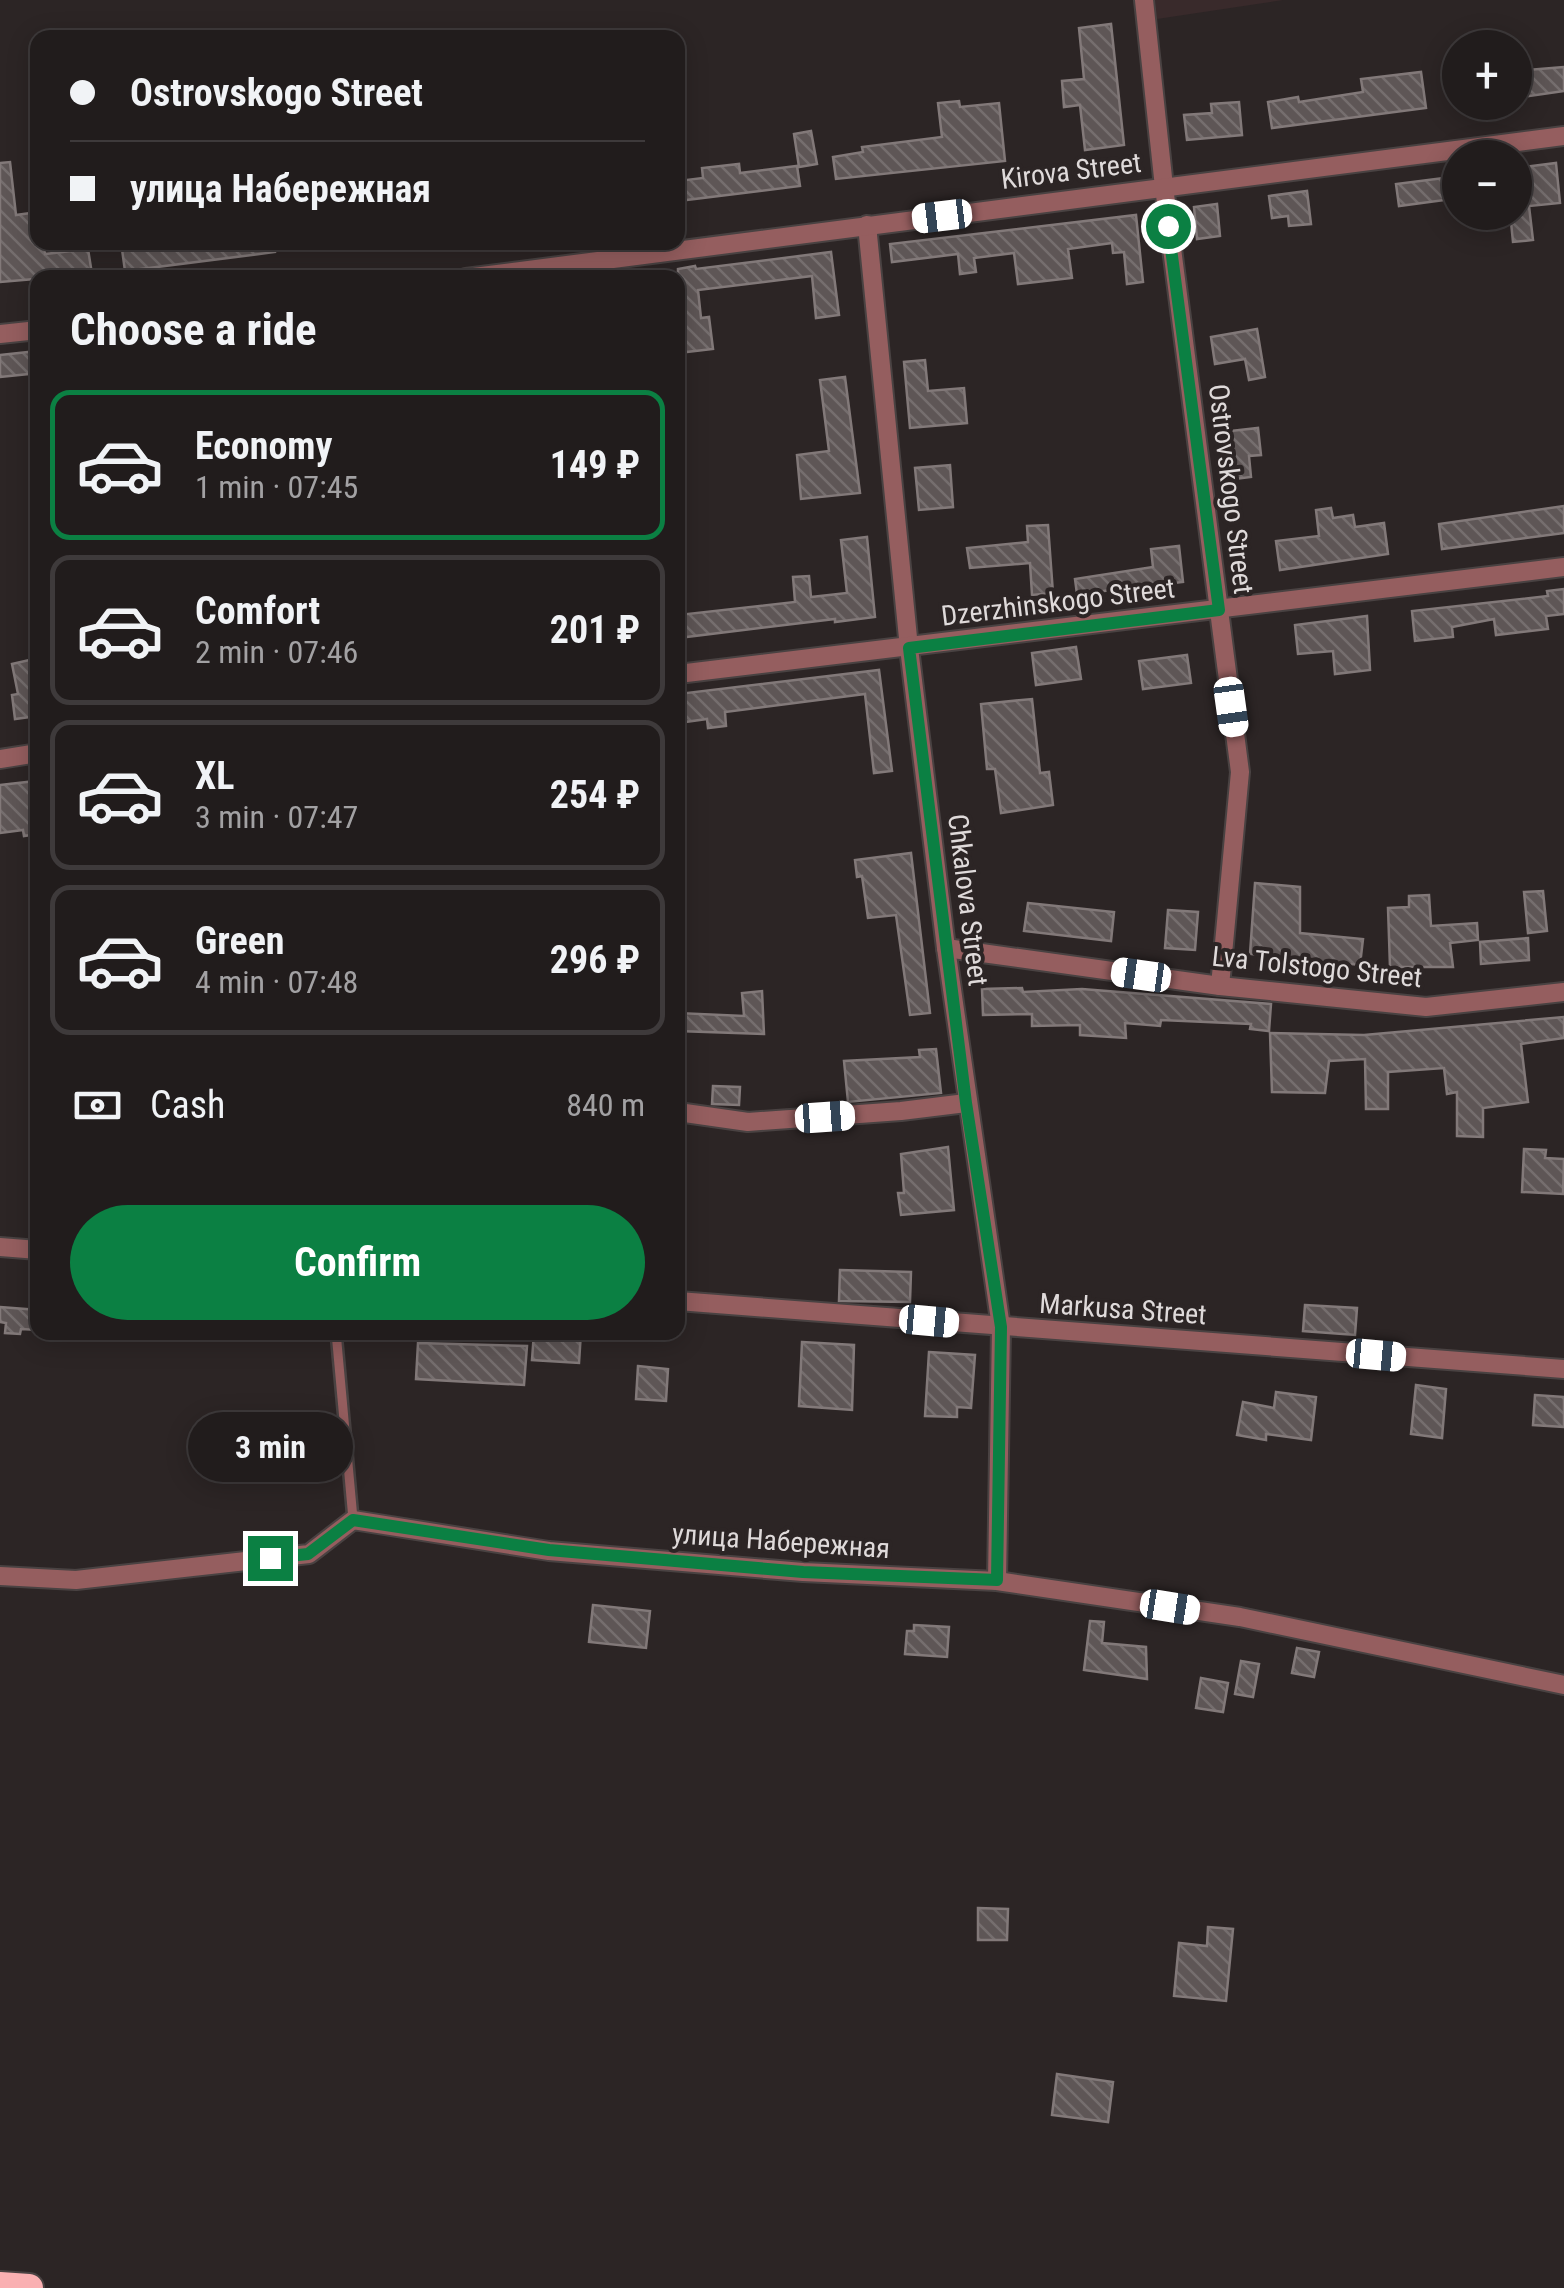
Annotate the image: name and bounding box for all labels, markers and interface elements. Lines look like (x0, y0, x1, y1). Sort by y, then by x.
map controls (1442, 30, 1532, 230)
button: + (1442, 30, 1532, 120)
text: Ostrovskogo Street (130, 71, 423, 115)
button: − (1442, 140, 1532, 230)
street label: Kirova Street (999, 146, 1143, 196)
text: улица Набережная (130, 167, 431, 211)
car (910, 197, 974, 235)
route start (1146, 204, 1191, 249)
text: Choose a ride (70, 303, 317, 356)
street label: Ostrovskogo Street (1202, 382, 1260, 596)
icon: car (75, 420, 165, 510)
text: Economy (195, 424, 332, 468)
text: 149 ₽ (550, 443, 640, 487)
text: 1 min · 07:45 (195, 468, 358, 506)
street label: Dzerzhinskogo Street (939, 571, 1177, 633)
icon: car (75, 585, 165, 675)
text: Comfort (195, 589, 320, 633)
text: 201 ₽ (550, 608, 640, 652)
text: 2 min · 07:46 (195, 633, 358, 671)
car (1212, 675, 1250, 739)
icon: car (75, 750, 165, 840)
text: XL (195, 754, 234, 798)
text: 254 ₽ (550, 773, 640, 817)
text: 3 min · 07:47 (195, 798, 358, 836)
street label: Chkalova Street (941, 812, 995, 988)
icon: car (75, 915, 165, 1005)
text: Green (195, 919, 285, 963)
text: 296 ₽ (550, 938, 640, 982)
street label: Lva Tolstogo Street (1210, 940, 1424, 994)
car (1109, 956, 1173, 994)
text: 4 min · 07:48 (195, 963, 358, 1001)
icon: cash (70, 1078, 125, 1133)
text: Cash (150, 1083, 225, 1127)
text: 840 m (566, 1086, 645, 1124)
car (794, 1100, 856, 1134)
button: Confirm (70, 1205, 645, 1320)
street label: Markusa Street (1038, 1287, 1208, 1331)
car (898, 1303, 960, 1339)
car (1345, 1337, 1407, 1373)
callout: 3 min (188, 1413, 352, 1483)
text: 3 min (235, 1428, 306, 1466)
street label: улица Набережная (671, 1517, 891, 1565)
route end (248, 1536, 293, 1581)
car (1138, 1587, 1202, 1627)

